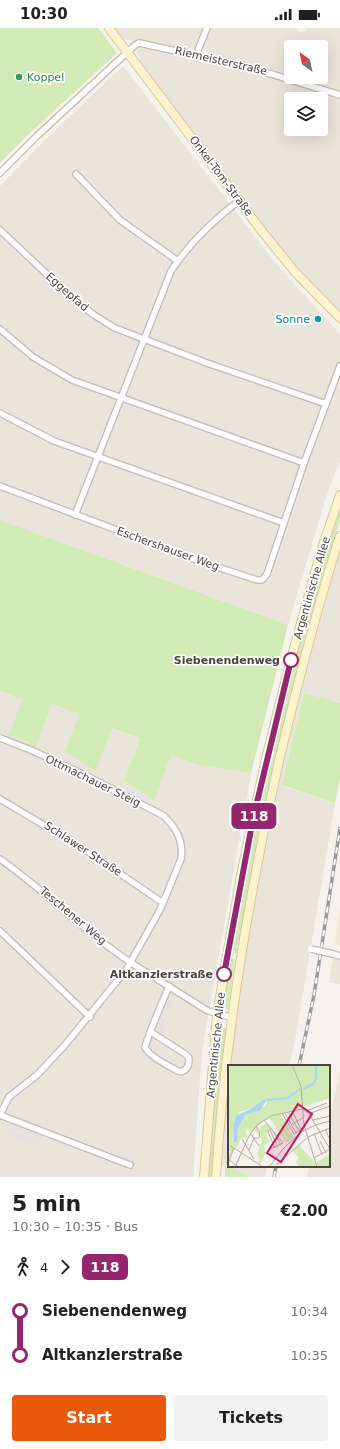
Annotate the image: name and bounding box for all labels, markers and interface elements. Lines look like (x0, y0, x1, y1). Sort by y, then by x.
text: 10:30 (20, 5, 68, 23)
north arrow (284, 40, 328, 84)
map controls (284, 40, 328, 136)
street label: Riemeisterstraße (174, 44, 269, 78)
place label: Koppel (27, 71, 64, 84)
marker: Koppel (14, 72, 24, 82)
button: layers (284, 92, 328, 136)
street label: Onkel-Tom-Straße (187, 133, 255, 219)
street label: Eggepfad (43, 270, 91, 314)
place label: Sonne (276, 313, 310, 326)
marker: Sonne (313, 314, 323, 324)
street label: Eschershauser Weg (115, 524, 221, 574)
street label: Argentinische Allee (291, 535, 333, 641)
marker: Siebenendenweg (283, 652, 299, 668)
place label: Siebenendenweg (174, 654, 280, 667)
street label: Ottmachauer Steig (43, 752, 143, 810)
line badge: 118 (231, 803, 277, 829)
text: 118 (239, 808, 269, 824)
street label: Schlawer Straße (42, 819, 124, 879)
street label: Teschener Weg (36, 884, 109, 948)
marker: Altkanzlerstraße (216, 966, 232, 982)
place label: Altkanzlerstraße (110, 968, 213, 981)
street label: Argentinische Allee (204, 991, 228, 1098)
inset map (228, 1065, 330, 1167)
text: 5 min (12, 1191, 81, 1216)
text: €2.00 (281, 1202, 328, 1220)
text: 10:30 – 10:35 · Bus (12, 1219, 138, 1234)
icon: walk (12, 1256, 34, 1278)
icon: forward (54, 1256, 76, 1278)
text: 118 (90, 1259, 120, 1275)
text: 4 (40, 1260, 48, 1275)
text: Siebenendenweg (42, 1302, 187, 1320)
text: 10:34 (291, 1304, 328, 1319)
text: Altkanzlerstraße (42, 1346, 183, 1364)
text: 10:35 (291, 1348, 328, 1363)
button: Start (12, 1395, 166, 1441)
button: Tickets (174, 1395, 328, 1441)

